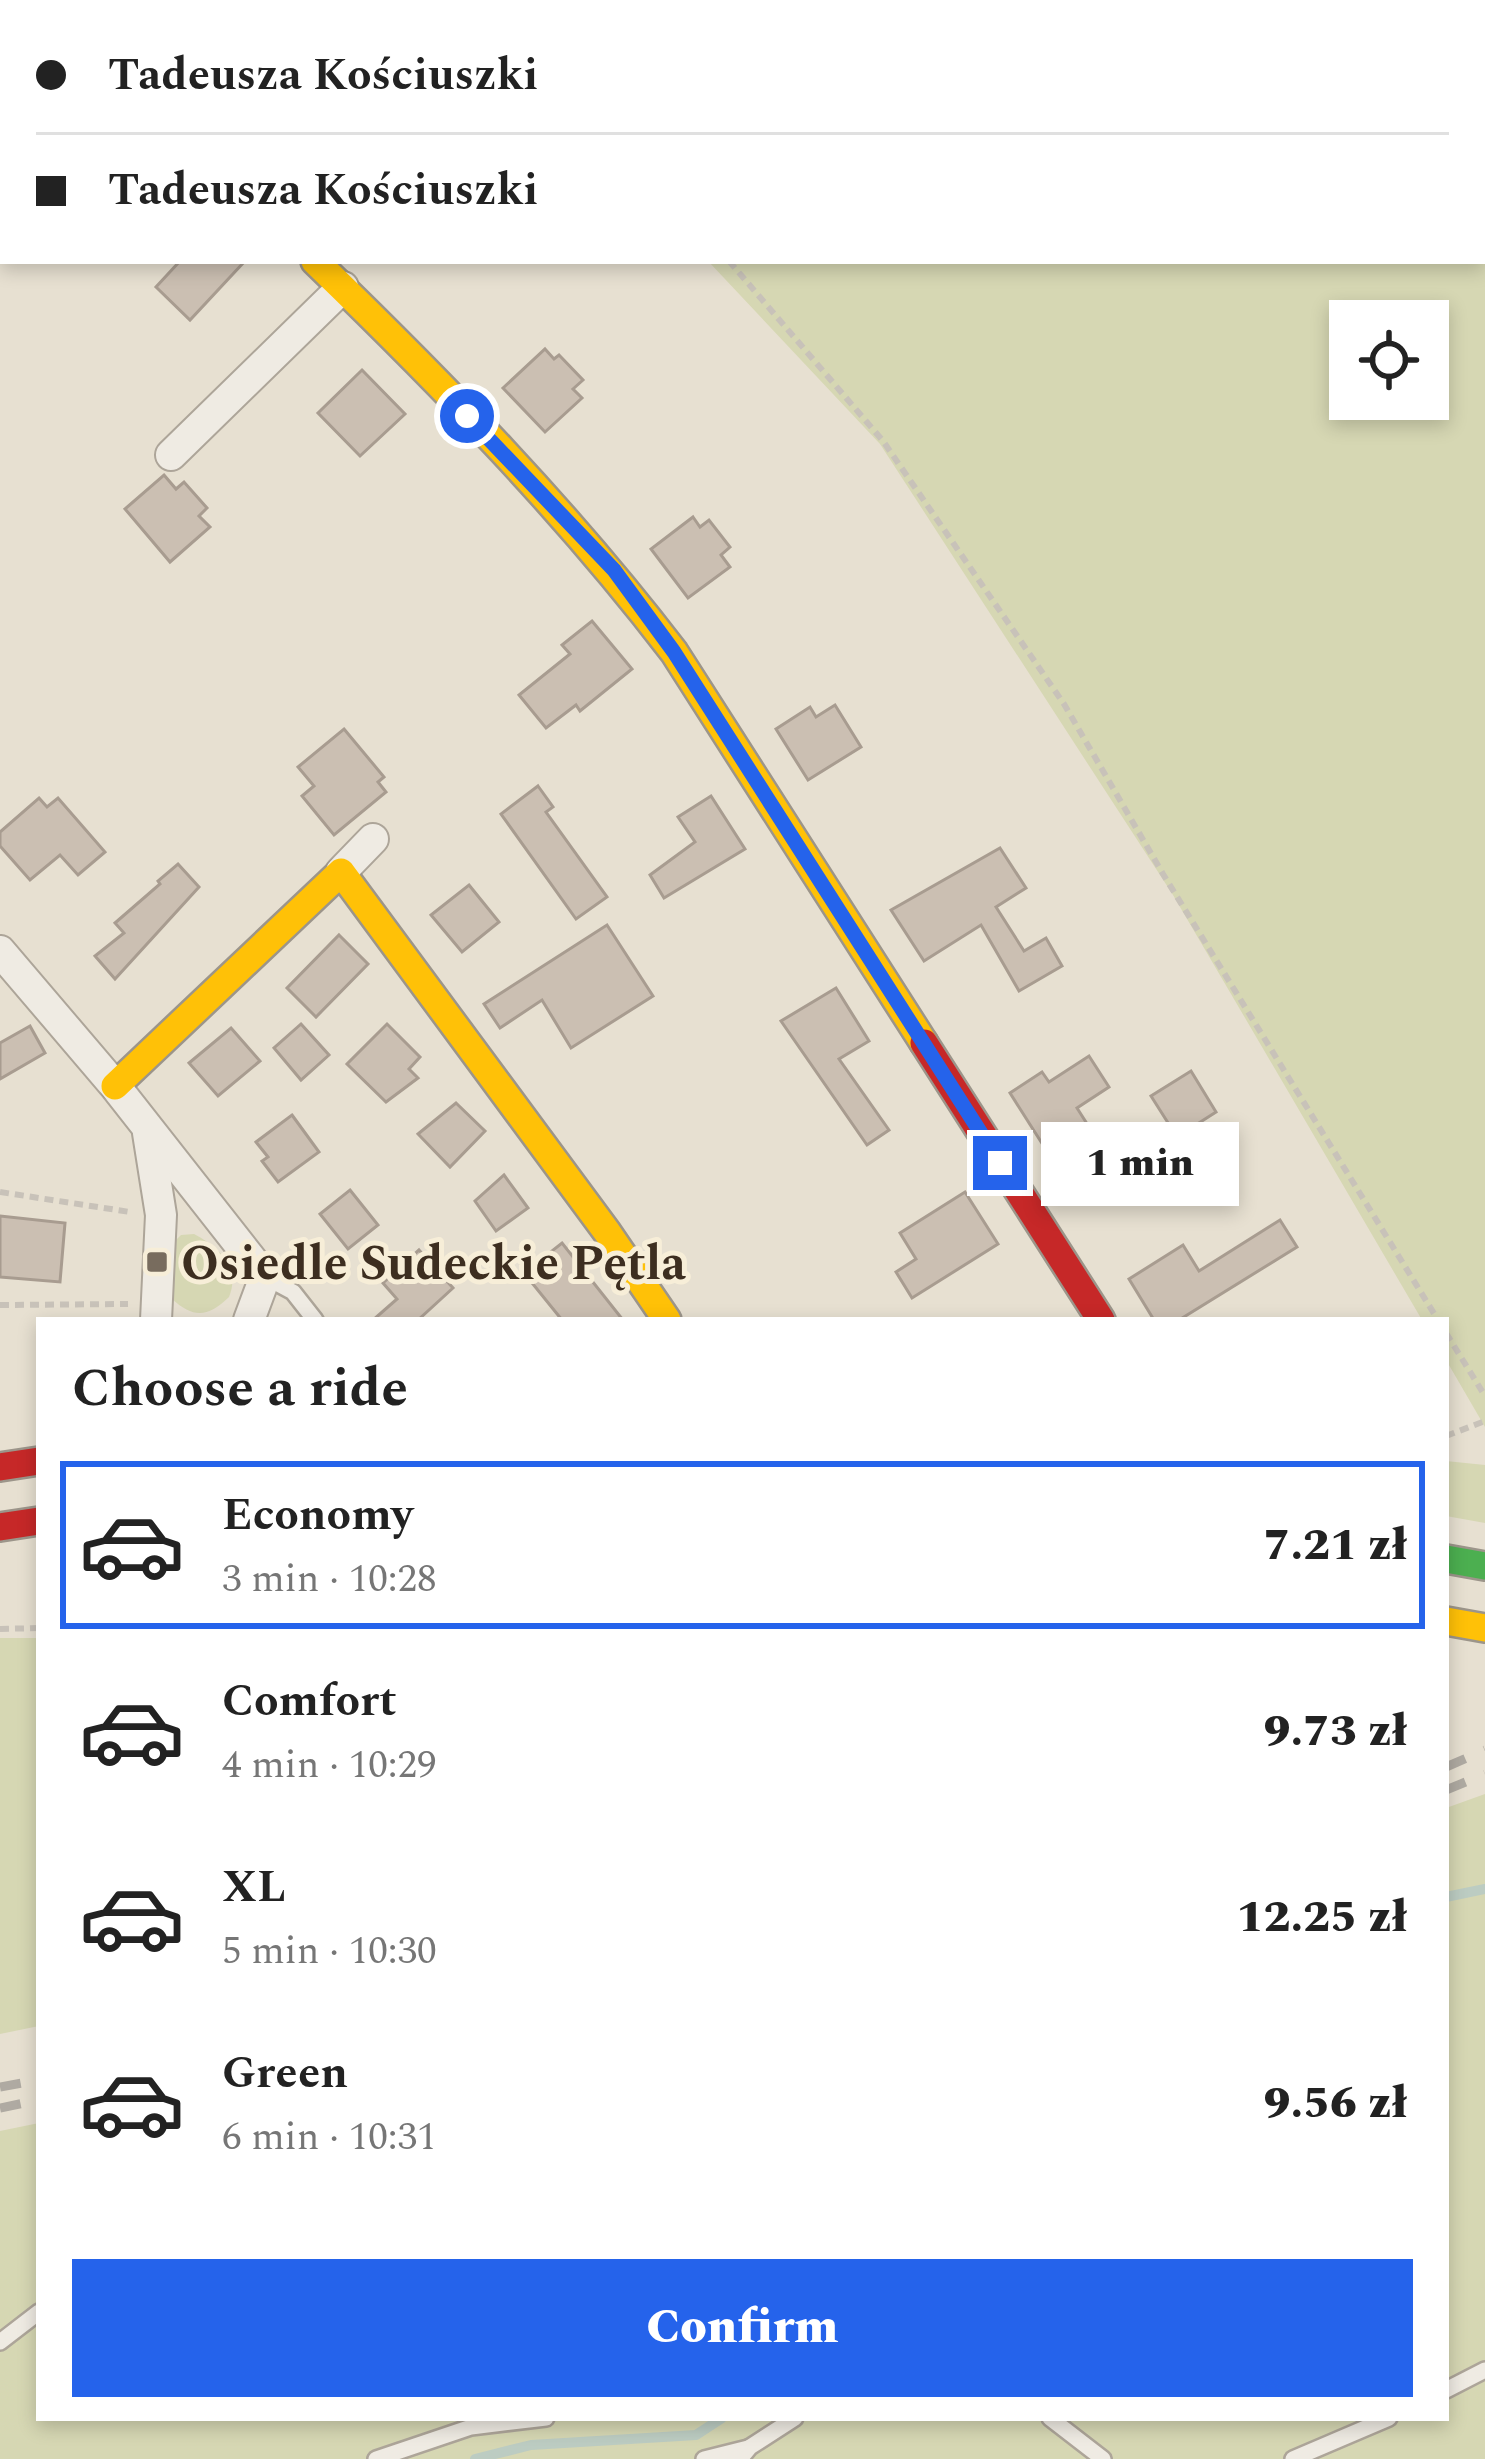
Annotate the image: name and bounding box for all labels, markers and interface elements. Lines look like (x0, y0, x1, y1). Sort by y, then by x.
text: Tadeusza Kościuszki (108, 41, 538, 110)
text: Tadeusza Kościuszki (108, 156, 538, 225)
map controls (1329, 300, 1449, 420)
button: locate (1329, 300, 1449, 420)
route start (440, 389, 494, 443)
callout: 1 min (1042, 1121, 1240, 1205)
text: 1 min (1086, 1134, 1194, 1193)
route end (973, 1136, 1027, 1190)
place label: Osiedle Sudeckie Pętla (181, 1228, 686, 1301)
marker: Osiedle Sudeckie Pętla (144, 1249, 170, 1275)
text: Choose a ride (72, 1348, 408, 1430)
text: Economy (222, 1481, 413, 1550)
icon: car (78, 1491, 186, 1599)
text: 7.21 zł (1263, 1511, 1407, 1580)
text: 3 min · 10:28 (222, 1550, 437, 1609)
text: Comfort (222, 1667, 397, 1736)
icon: car (78, 1677, 186, 1785)
text: 9.73 zł (1263, 1697, 1407, 1766)
text: 4 min · 10:29 (222, 1736, 437, 1795)
text: XL (222, 1853, 286, 1922)
icon: car (78, 1863, 186, 1971)
text: 12.25 zł (1236, 1883, 1407, 1952)
text: 5 min · 10:30 (222, 1922, 437, 1981)
text: Green (222, 2039, 348, 2108)
icon: car (78, 2049, 186, 2157)
text: 9.56 zł (1263, 2069, 1407, 2138)
text: 6 min · 10:31 (222, 2108, 437, 2167)
button: Confirm (72, 2259, 1413, 2397)

